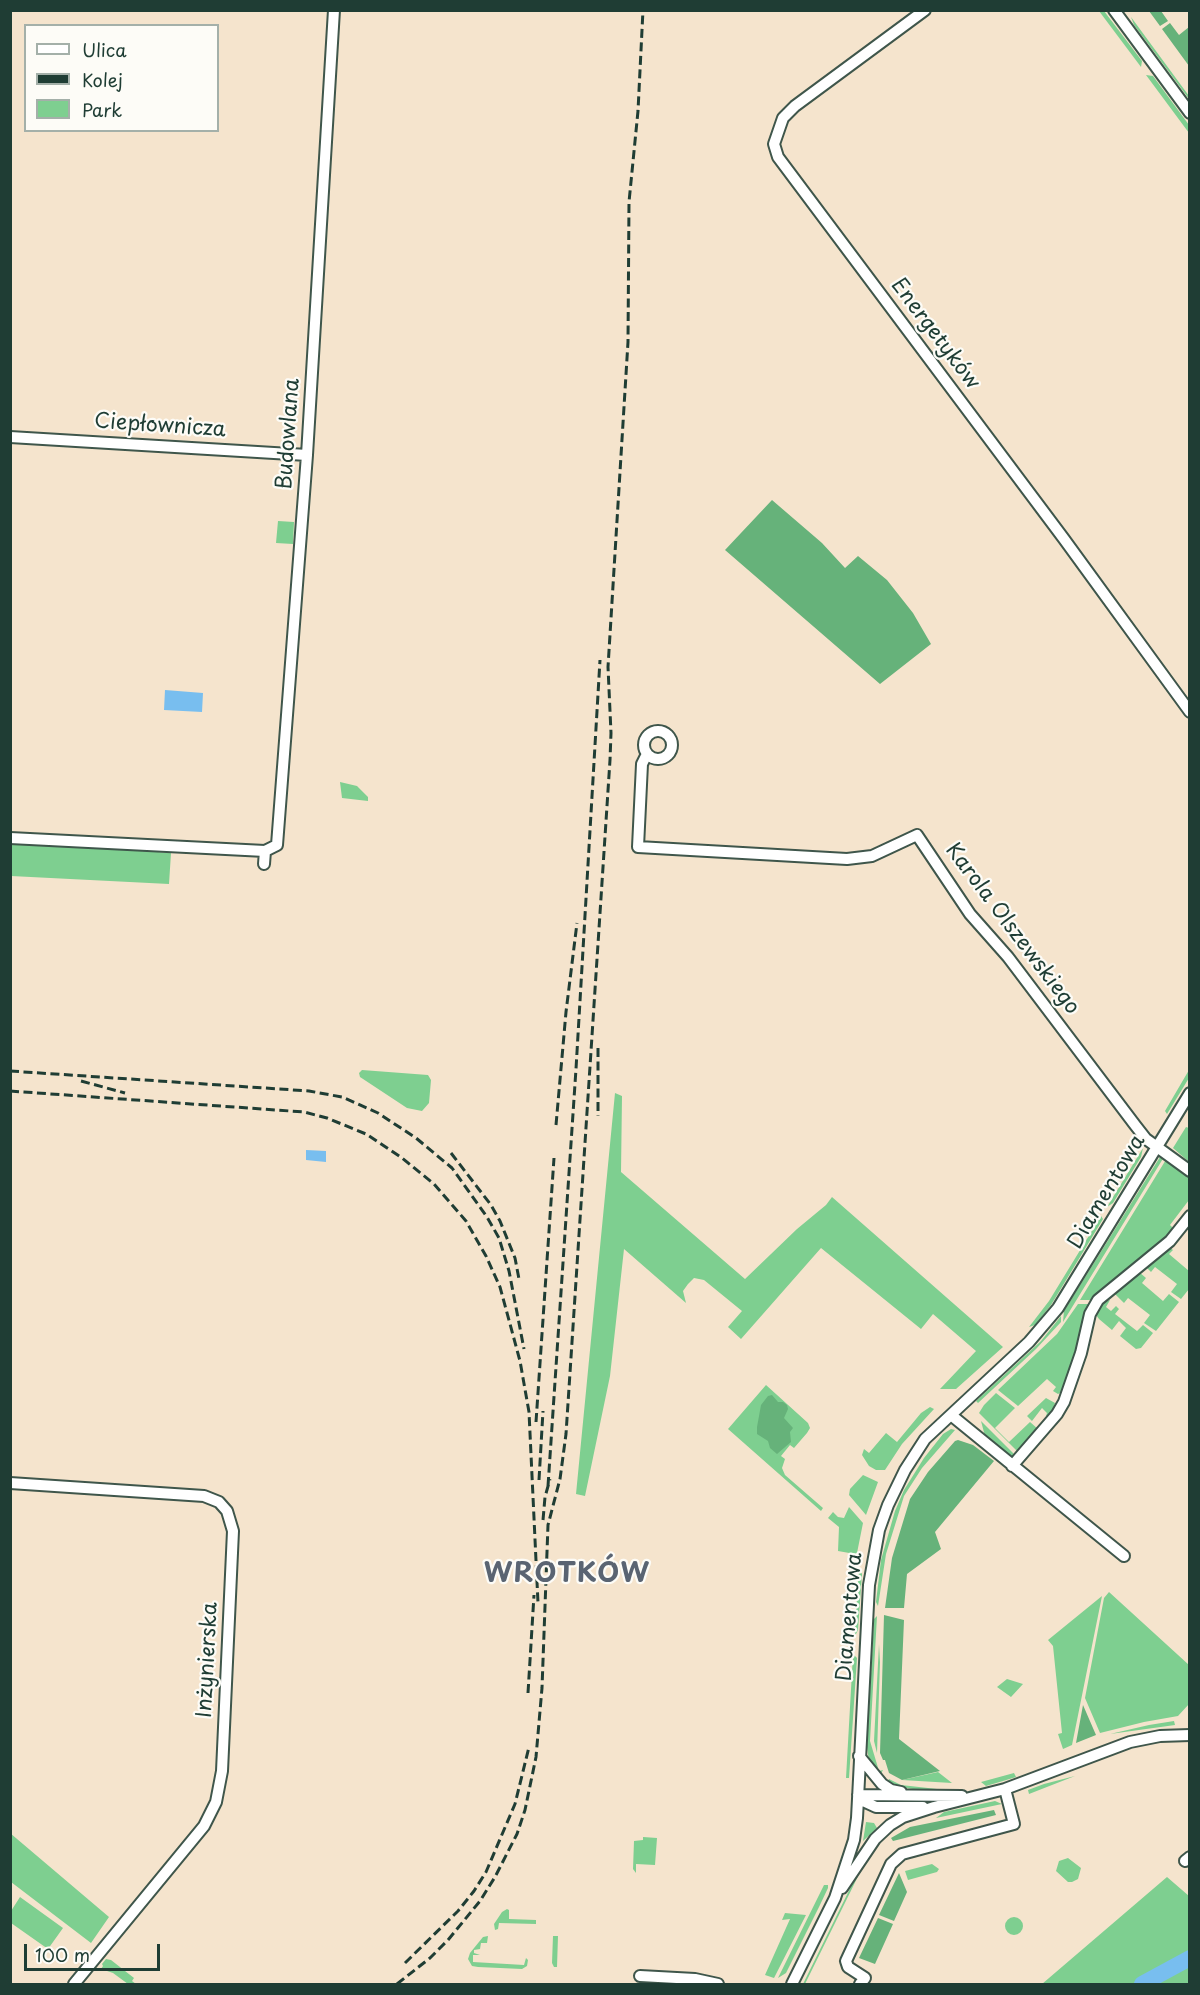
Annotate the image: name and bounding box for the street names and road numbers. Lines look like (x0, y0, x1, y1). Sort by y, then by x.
street label: Energetyków (885, 273, 985, 395)
street label: Budowlana (273, 378, 305, 490)
street label: Ciepłownicza (93, 409, 227, 443)
street label: Karola Olszewskiego (939, 838, 1085, 1020)
street label: Diamentowa (1063, 1130, 1151, 1254)
street label: Diamentowa (832, 1552, 868, 1682)
street label: Inżynierska (192, 1602, 224, 1718)

